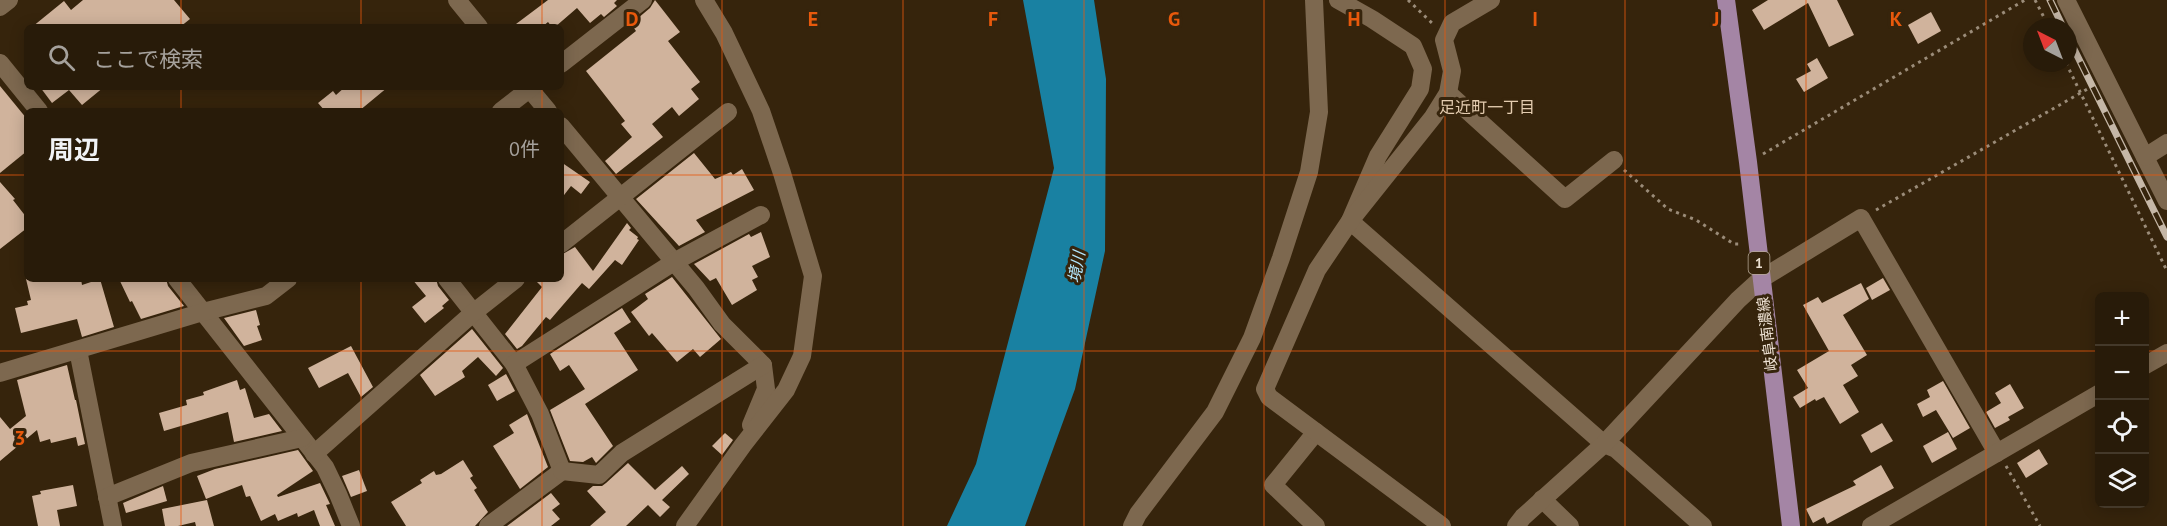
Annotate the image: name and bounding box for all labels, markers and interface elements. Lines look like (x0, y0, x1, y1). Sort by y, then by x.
text: D (626, 6, 639, 32)
text: E (808, 6, 818, 32)
text: F (988, 6, 998, 32)
text: G (1168, 6, 1180, 32)
text: H (1347, 6, 1361, 32)
text: I (1532, 6, 1538, 32)
text: J (1712, 6, 1719, 32)
text: K (1890, 6, 1903, 32)
north arrow (2023, 18, 2077, 72)
search box (24, 24, 564, 90)
icon: search (45, 41, 78, 74)
text: ここで検索 (93, 45, 203, 73)
district label: 足近町一丁目 (1439, 97, 1535, 117)
text: 周辺 (48, 133, 100, 166)
text: 0件 (509, 136, 540, 162)
water label: 境川 (1063, 248, 1089, 285)
road number: 1 (1748, 252, 1770, 274)
map controls (2095, 292, 2149, 508)
button: + (2095, 292, 2149, 346)
street label: 岐阜南濃線 (1753, 296, 1781, 372)
button: − (2095, 346, 2149, 400)
button: locate (2095, 400, 2149, 454)
text: 3 (14, 425, 26, 451)
button: layers (2095, 454, 2149, 508)

